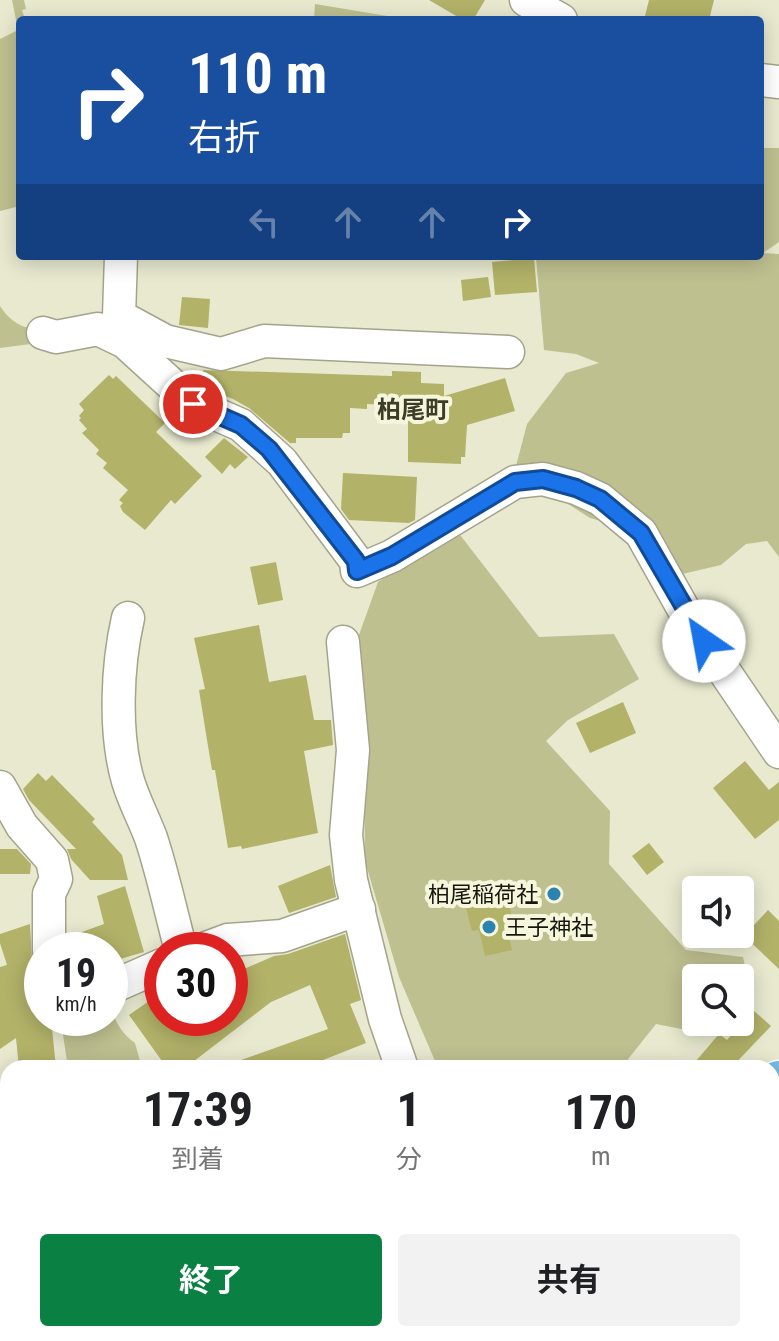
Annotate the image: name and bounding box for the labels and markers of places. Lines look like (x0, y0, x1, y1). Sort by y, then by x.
pin (159, 370, 227, 438)
place label: 柏尾稲荷社 (428, 882, 538, 907)
marker: 柏尾稲荷社 (545, 885, 563, 903)
place label: 王子神社 (505, 915, 593, 940)
marker: 王子神社 (480, 918, 498, 936)

